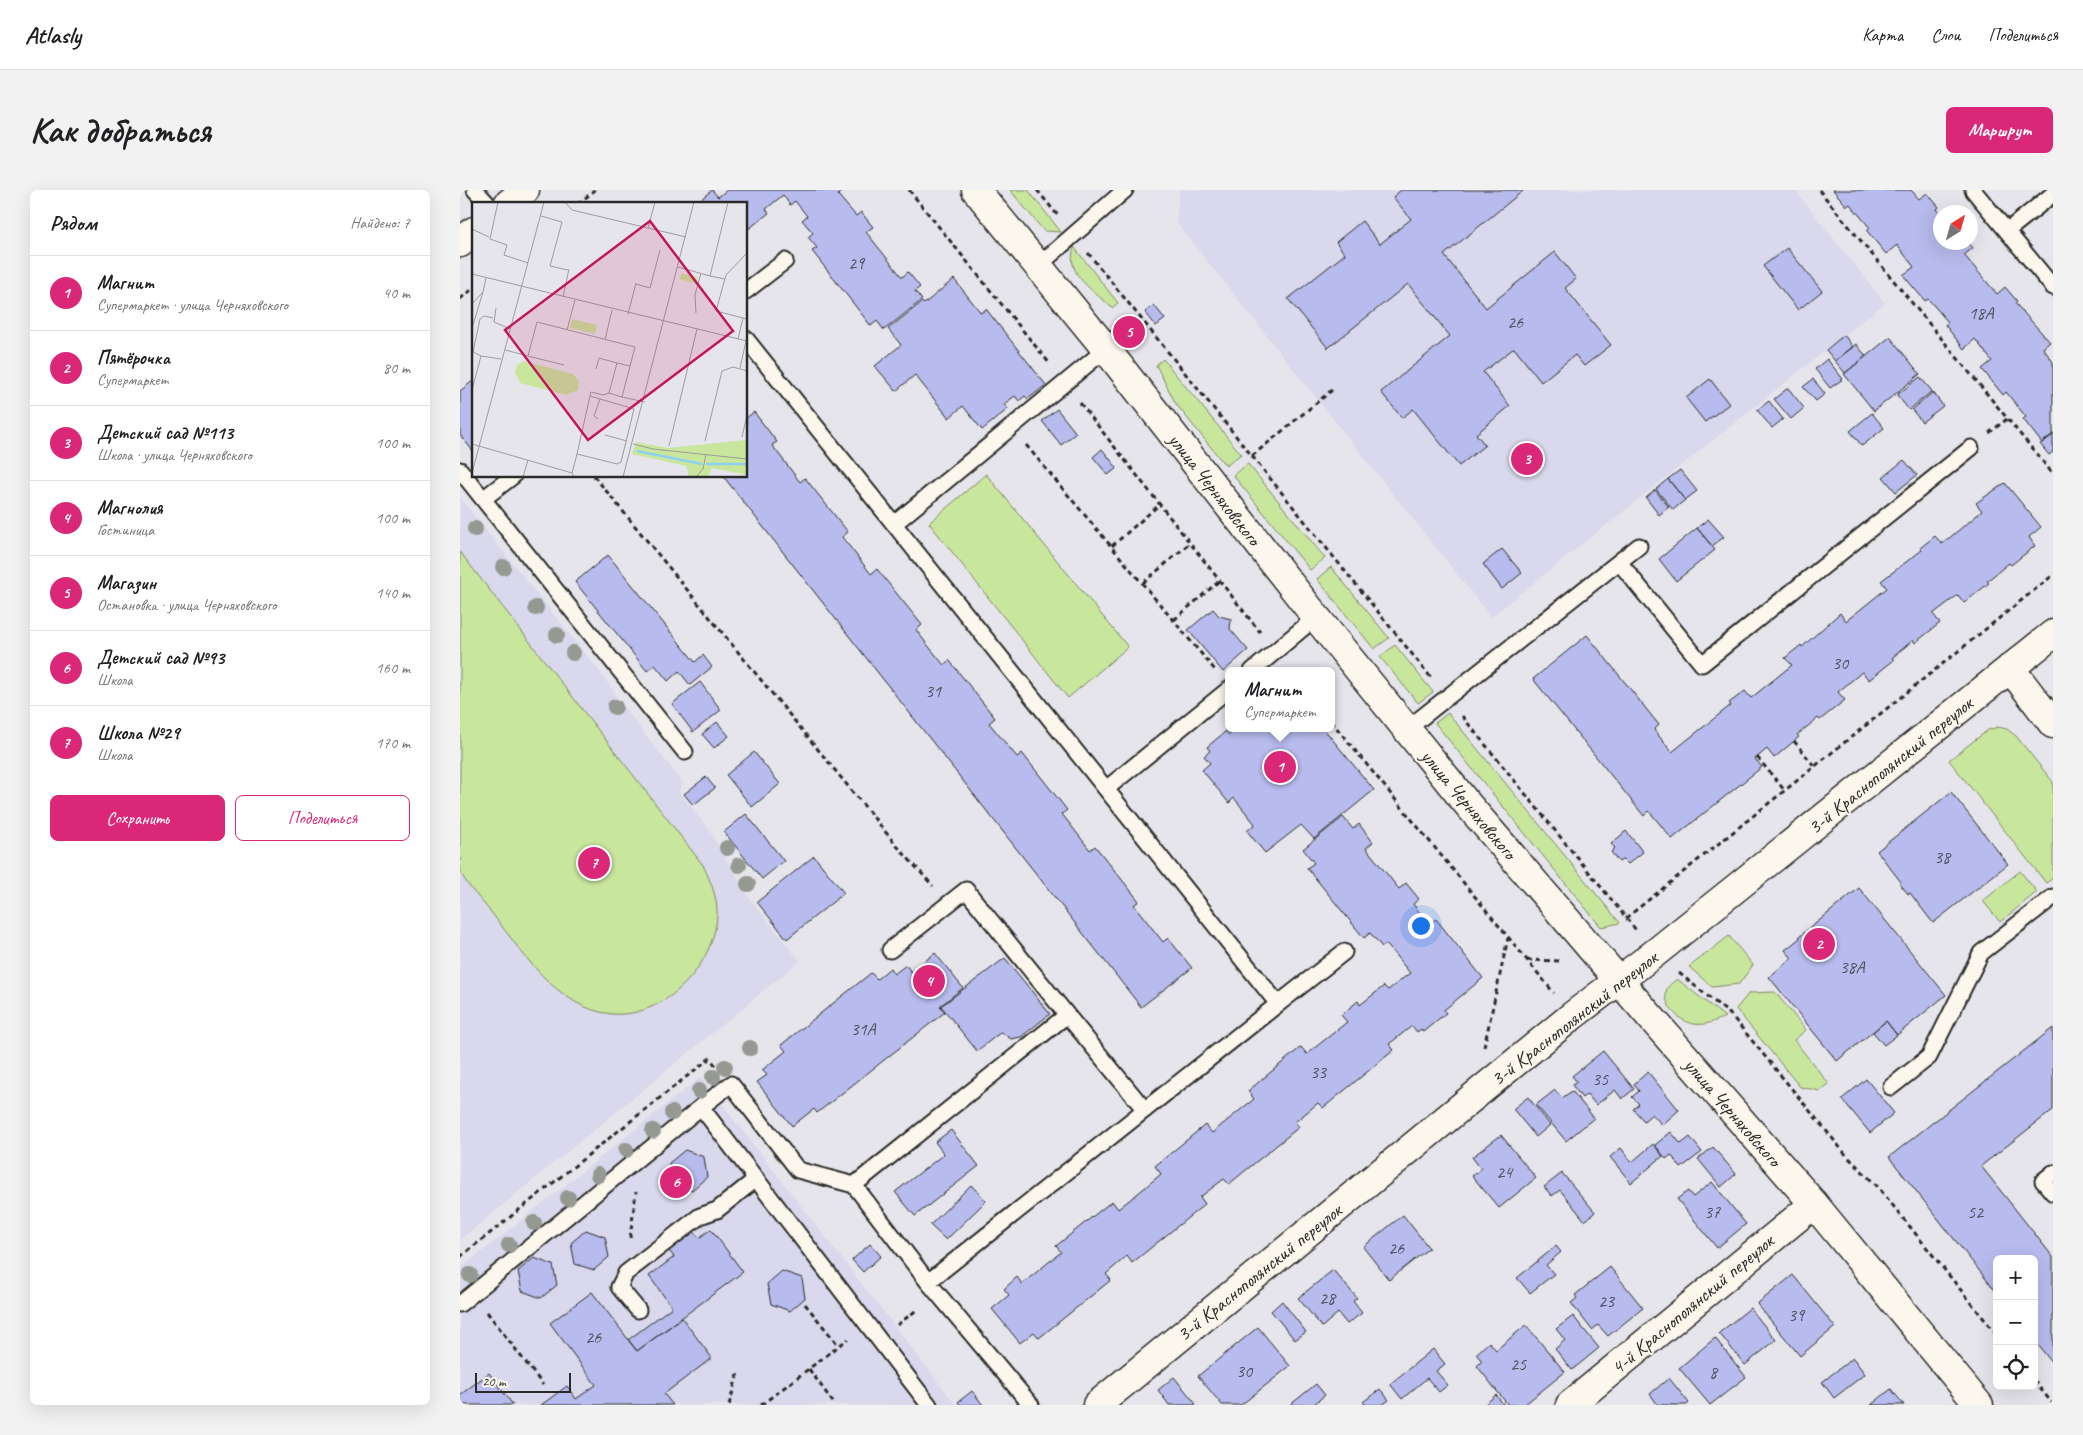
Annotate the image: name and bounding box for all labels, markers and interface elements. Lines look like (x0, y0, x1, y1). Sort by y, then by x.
text: Atlasly (25, 20, 81, 50)
text: Карта (1862, 24, 1903, 46)
text: Слои (1931, 24, 1960, 46)
text: Поделиться (1988, 24, 2058, 46)
button: Маршрут (1946, 107, 2053, 153)
text: Как добраться (30, 108, 211, 153)
inset map (472, 202, 748, 478)
north arrow (1933, 205, 1978, 250)
text: Рядом (50, 210, 97, 236)
text: Найдено: 7 (350, 213, 410, 233)
house number: 29 (848, 252, 866, 274)
text: Магнит (97, 271, 154, 295)
text: 1 (62, 283, 70, 303)
text: 40 m (383, 283, 410, 303)
text: Супермаркет · улица Черняховского (97, 295, 288, 315)
house number: 18А (1968, 302, 1995, 324)
house number: 26 (1507, 311, 1524, 333)
pin: 5 (1113, 313, 1145, 351)
text: Пятёрочка (97, 346, 170, 370)
text: 2 (62, 358, 70, 378)
text: 80 m (383, 358, 410, 378)
text: Супермаркет (97, 370, 168, 390)
text: Детский сад №113 (97, 421, 233, 445)
street label: улица Черняховского (1162, 427, 1268, 552)
text: 3 (62, 433, 70, 453)
text: 100 m (376, 433, 410, 453)
pin: 3 (1511, 440, 1543, 478)
text: Школа · улица Черняховского (97, 445, 252, 465)
text: Магнолия (97, 496, 163, 520)
text: 4 (62, 508, 70, 528)
text: 100 m (376, 508, 410, 528)
text: Гостиница (97, 520, 154, 540)
text: Магазин (97, 571, 156, 595)
text: 5 (63, 583, 69, 603)
text: 140 m (376, 583, 410, 603)
text: Остановка · улица Черняховского (97, 595, 276, 615)
text: Детский сад №93 (97, 646, 224, 670)
house number: 30 (1832, 652, 1850, 674)
text: 6 (62, 658, 70, 678)
text: 160 m (376, 658, 410, 678)
popup (1225, 667, 1335, 732)
text: Школа (97, 670, 132, 690)
text: Магнит (1244, 678, 1302, 702)
house number: 31 (925, 680, 942, 702)
street label: 3-й Краснополянский переулок (1803, 690, 1979, 840)
text: Супермаркет (1244, 702, 1316, 722)
text: Школа №29 (97, 721, 179, 745)
text: 7 (62, 733, 70, 753)
text: 170 m (376, 733, 410, 753)
street label: улица Черняховского (1415, 743, 1523, 866)
text: Школа (97, 745, 132, 765)
pin: 1 (1264, 748, 1296, 786)
button: Сохранить (50, 795, 225, 841)
button: Поделиться (235, 795, 410, 841)
pin: 7 (578, 844, 610, 882)
house number: 38 (1934, 846, 1952, 868)
your location (1408, 913, 1434, 939)
pin: 2 (1803, 925, 1835, 963)
street label: 3-й Краснополянский переулок (1486, 945, 1664, 1091)
house number: 38А (1839, 956, 1866, 978)
pin: 4 (913, 962, 945, 1000)
house number: 31А (850, 1018, 877, 1040)
street label: улица Черняховского (1678, 1052, 1788, 1173)
house number: 33 (1310, 1061, 1328, 1083)
house number: 35 (1592, 1068, 1609, 1090)
house number: 24 (1496, 1161, 1514, 1183)
pin: 6 (660, 1163, 692, 1201)
street label: 3-й Краснополянский переулок (1172, 1197, 1348, 1347)
house number: 37 (1704, 1201, 1721, 1223)
house number: 52 (1967, 1201, 1985, 1223)
street label: 4-й Краснополянский переулок (1606, 1228, 1780, 1380)
house number: 26 (1388, 1237, 1405, 1259)
map controls (1993, 1255, 2038, 1390)
button: + (1993, 1255, 2038, 1300)
house number: 28 (1319, 1287, 1337, 1309)
house number: 23 (1598, 1290, 1616, 1312)
button: − (1993, 1300, 2038, 1345)
house number: 39 (1788, 1304, 1806, 1326)
house number: 26 (585, 1326, 602, 1348)
button: locate (1993, 1345, 2038, 1390)
house number: 25 (1510, 1353, 1527, 1375)
house number: 30 (1236, 1360, 1254, 1382)
house number: 8 (1709, 1361, 1719, 1383)
scale bar (475, 1370, 571, 1393)
text: 20 m (482, 1373, 506, 1390)

